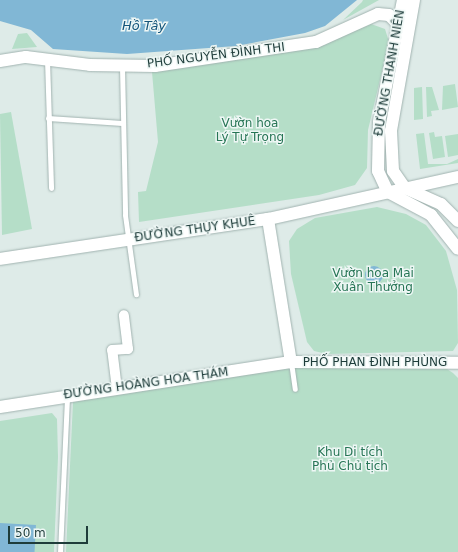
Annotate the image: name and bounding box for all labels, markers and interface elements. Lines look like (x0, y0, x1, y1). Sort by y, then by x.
street label: ĐƯỜNG THANH NIÊN (372, 9, 408, 137)
water label: Hồ Tây (122, 18, 166, 34)
street label: PHỐ NGUYỄN ĐÌNH THI (146, 40, 286, 72)
park label: Vườn hoa Lý Tự Trọng (216, 117, 284, 145)
street label: ĐƯỜNG THỤY KHUÊ (134, 214, 256, 246)
park label: Vườn hoa Mai Xuân Thưởng (332, 267, 414, 295)
street label: PHỐ PHAN ĐÌNH PHÙNG (303, 356, 447, 370)
street label: ĐƯỜNG HOÀNG HOA THÁM (63, 365, 229, 403)
park label: Khu Di tích Phủ Chủ tịch (312, 446, 388, 474)
scale bar (10, 518, 90, 544)
text: 50 m (15, 526, 46, 540)

